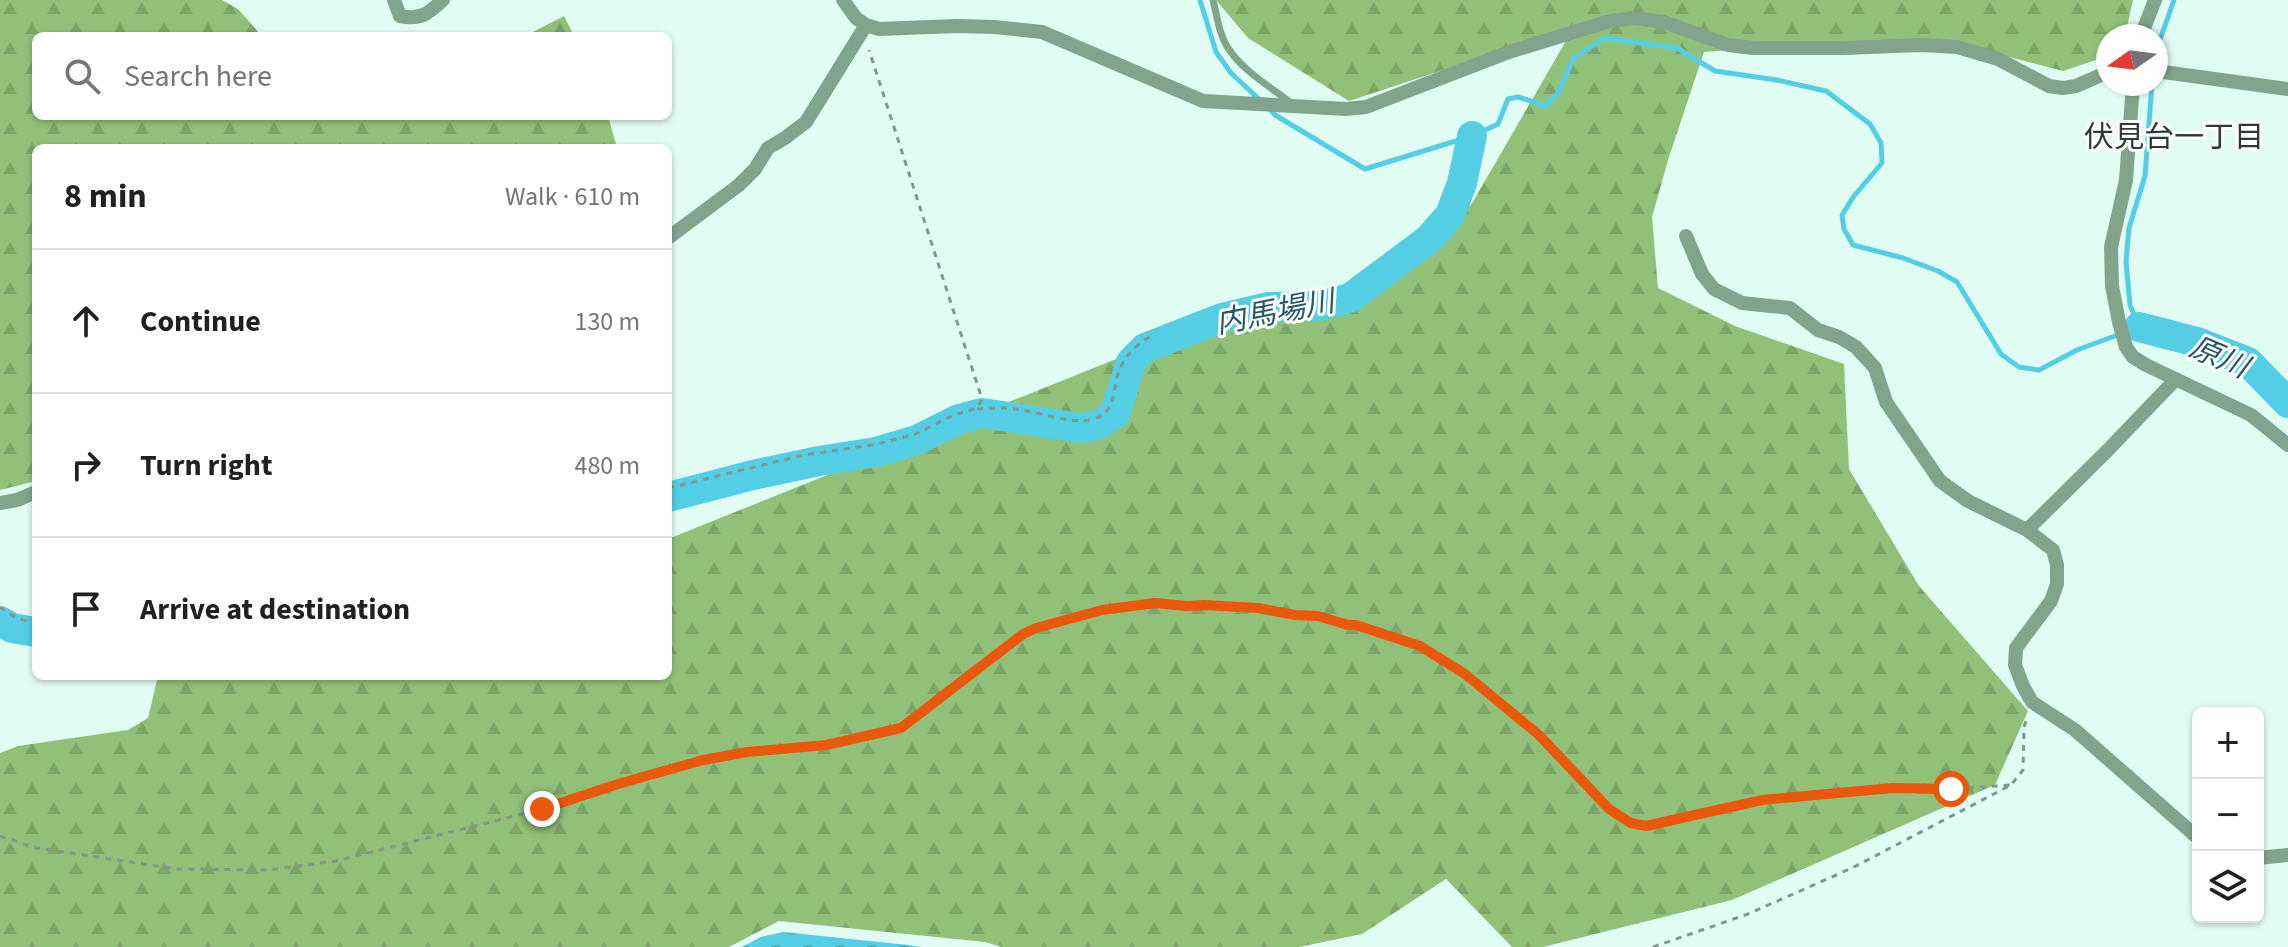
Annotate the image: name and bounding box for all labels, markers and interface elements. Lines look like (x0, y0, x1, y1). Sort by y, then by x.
north arrow (2096, 24, 2168, 96)
search box (32, 32, 672, 120)
icon: search (60, 54, 104, 98)
text: Search here (124, 55, 272, 98)
district label: 伏見台一丁目 (2084, 116, 2264, 159)
text: 8 min (64, 172, 147, 221)
text: Walk · 610 m (505, 178, 640, 215)
water label: 内馬場川 (1212, 279, 1341, 345)
icon: ahead (64, 299, 108, 343)
text: Continue (140, 300, 261, 343)
text: 130 m (574, 303, 640, 340)
water label: 原川 (2183, 326, 2258, 390)
icon: right (64, 443, 108, 487)
text: Turn right (140, 444, 272, 487)
text: 480 m (574, 447, 640, 484)
icon: arrive (64, 587, 108, 631)
text: Arrive at destination (140, 588, 410, 631)
map controls (2192, 707, 2264, 923)
button: + (2192, 707, 2264, 779)
route start (1933, 771, 1969, 807)
button: − (2192, 779, 2264, 851)
route end (524, 791, 560, 827)
button: layers (2192, 851, 2264, 923)

